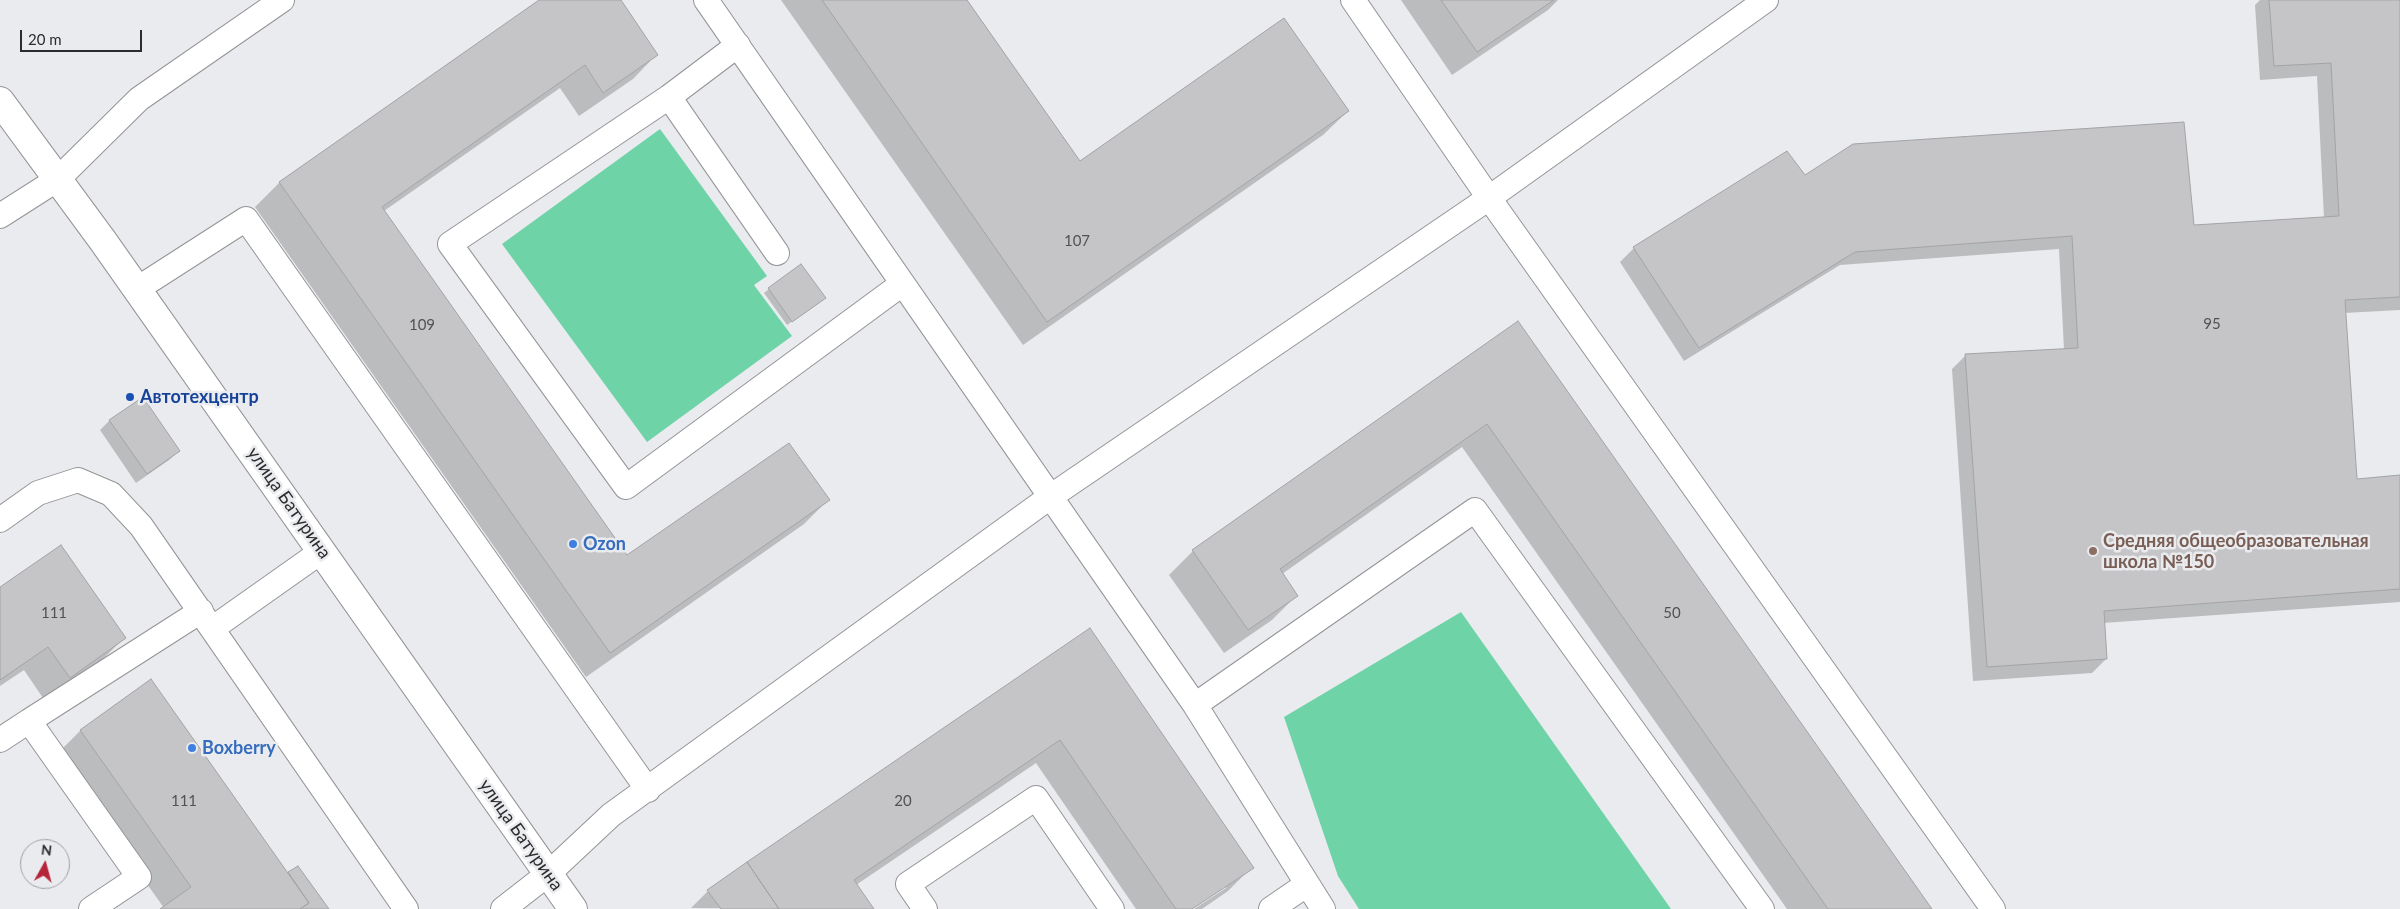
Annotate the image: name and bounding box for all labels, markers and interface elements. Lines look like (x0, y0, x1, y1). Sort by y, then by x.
scale bar (22, 20, 145, 52)
text: 20 m (28, 30, 62, 48)
house number: 107 (1064, 232, 1090, 250)
house number: 95 (2203, 315, 2221, 333)
house number: 109 (409, 316, 435, 334)
place label: Автотехцентр (140, 386, 259, 408)
marker: Автотехцентр (124, 391, 136, 403)
street label: улица Батурина (242, 443, 336, 563)
place label: Средняя общеобразовательная школа №150 (2103, 530, 2369, 572)
place label: Ozon (583, 533, 626, 555)
marker: Ozon (567, 538, 579, 550)
marker: Средняя общеобразовательная школа №150 (2087, 545, 2099, 557)
house number: 111 (41, 604, 67, 622)
house number: 50 (1663, 604, 1681, 622)
place label: Boxberry (202, 737, 276, 759)
marker: Boxberry (186, 742, 198, 754)
street label: улица Батурина (474, 775, 568, 895)
house number: 111 (171, 792, 197, 810)
house number: 20 (894, 792, 912, 810)
north arrow (20, 839, 70, 889)
text: N (40, 841, 53, 859)

